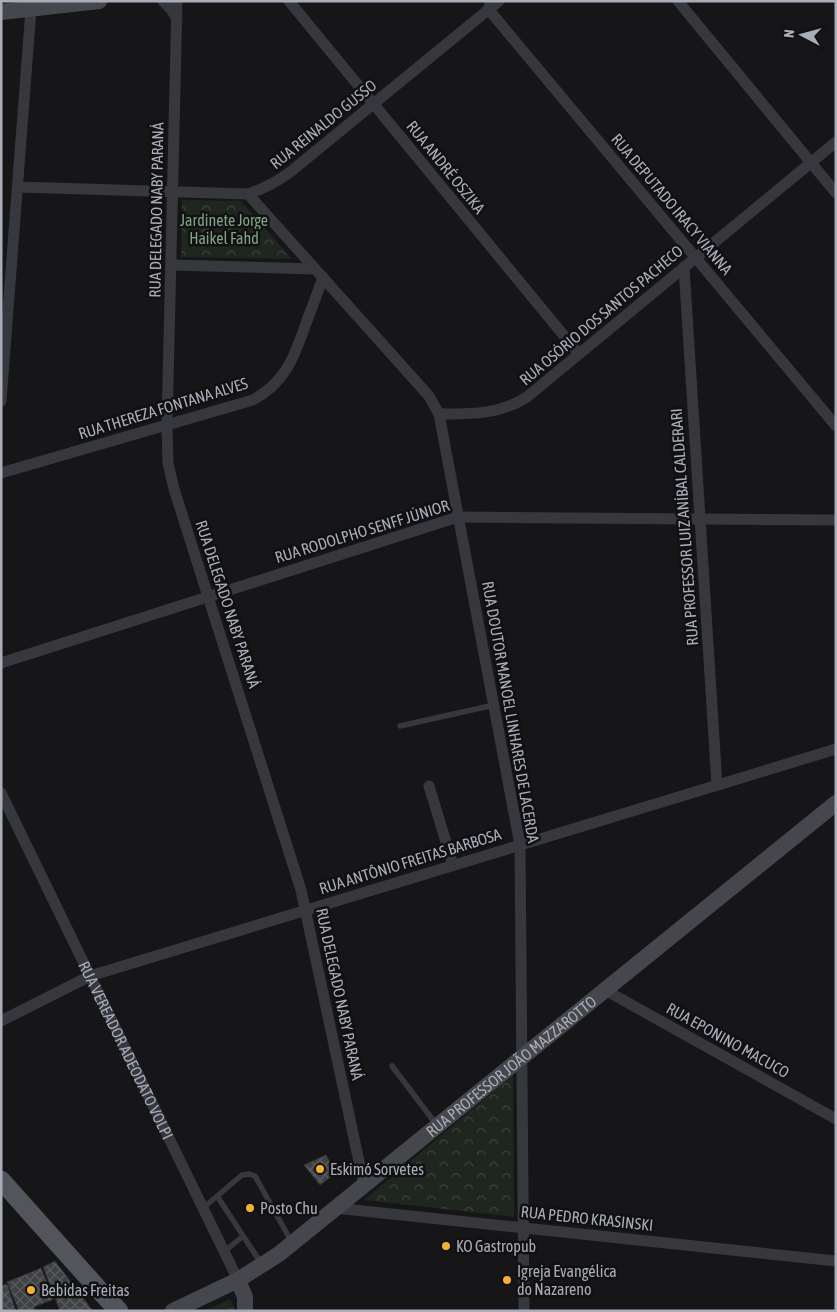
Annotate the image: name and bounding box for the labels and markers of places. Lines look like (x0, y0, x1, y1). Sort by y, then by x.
place label: Eskimó Sorvetes (330, 1160, 424, 1178)
marker: Eskimó Sorvetes (314, 1163, 326, 1175)
place label: Posto Chu (260, 1199, 318, 1217)
marker: Posto Chu (244, 1202, 256, 1214)
place label: KO Gastropub (456, 1237, 536, 1256)
marker: KO Gastropub (440, 1240, 452, 1252)
place label: Igreja Evangélica do Nazareno (517, 1262, 617, 1298)
marker: Igreja Evangélica do Nazareno (501, 1274, 513, 1286)
place label: Bebidas Freitas (41, 1281, 130, 1299)
marker: Bebidas Freitas (25, 1284, 37, 1296)

